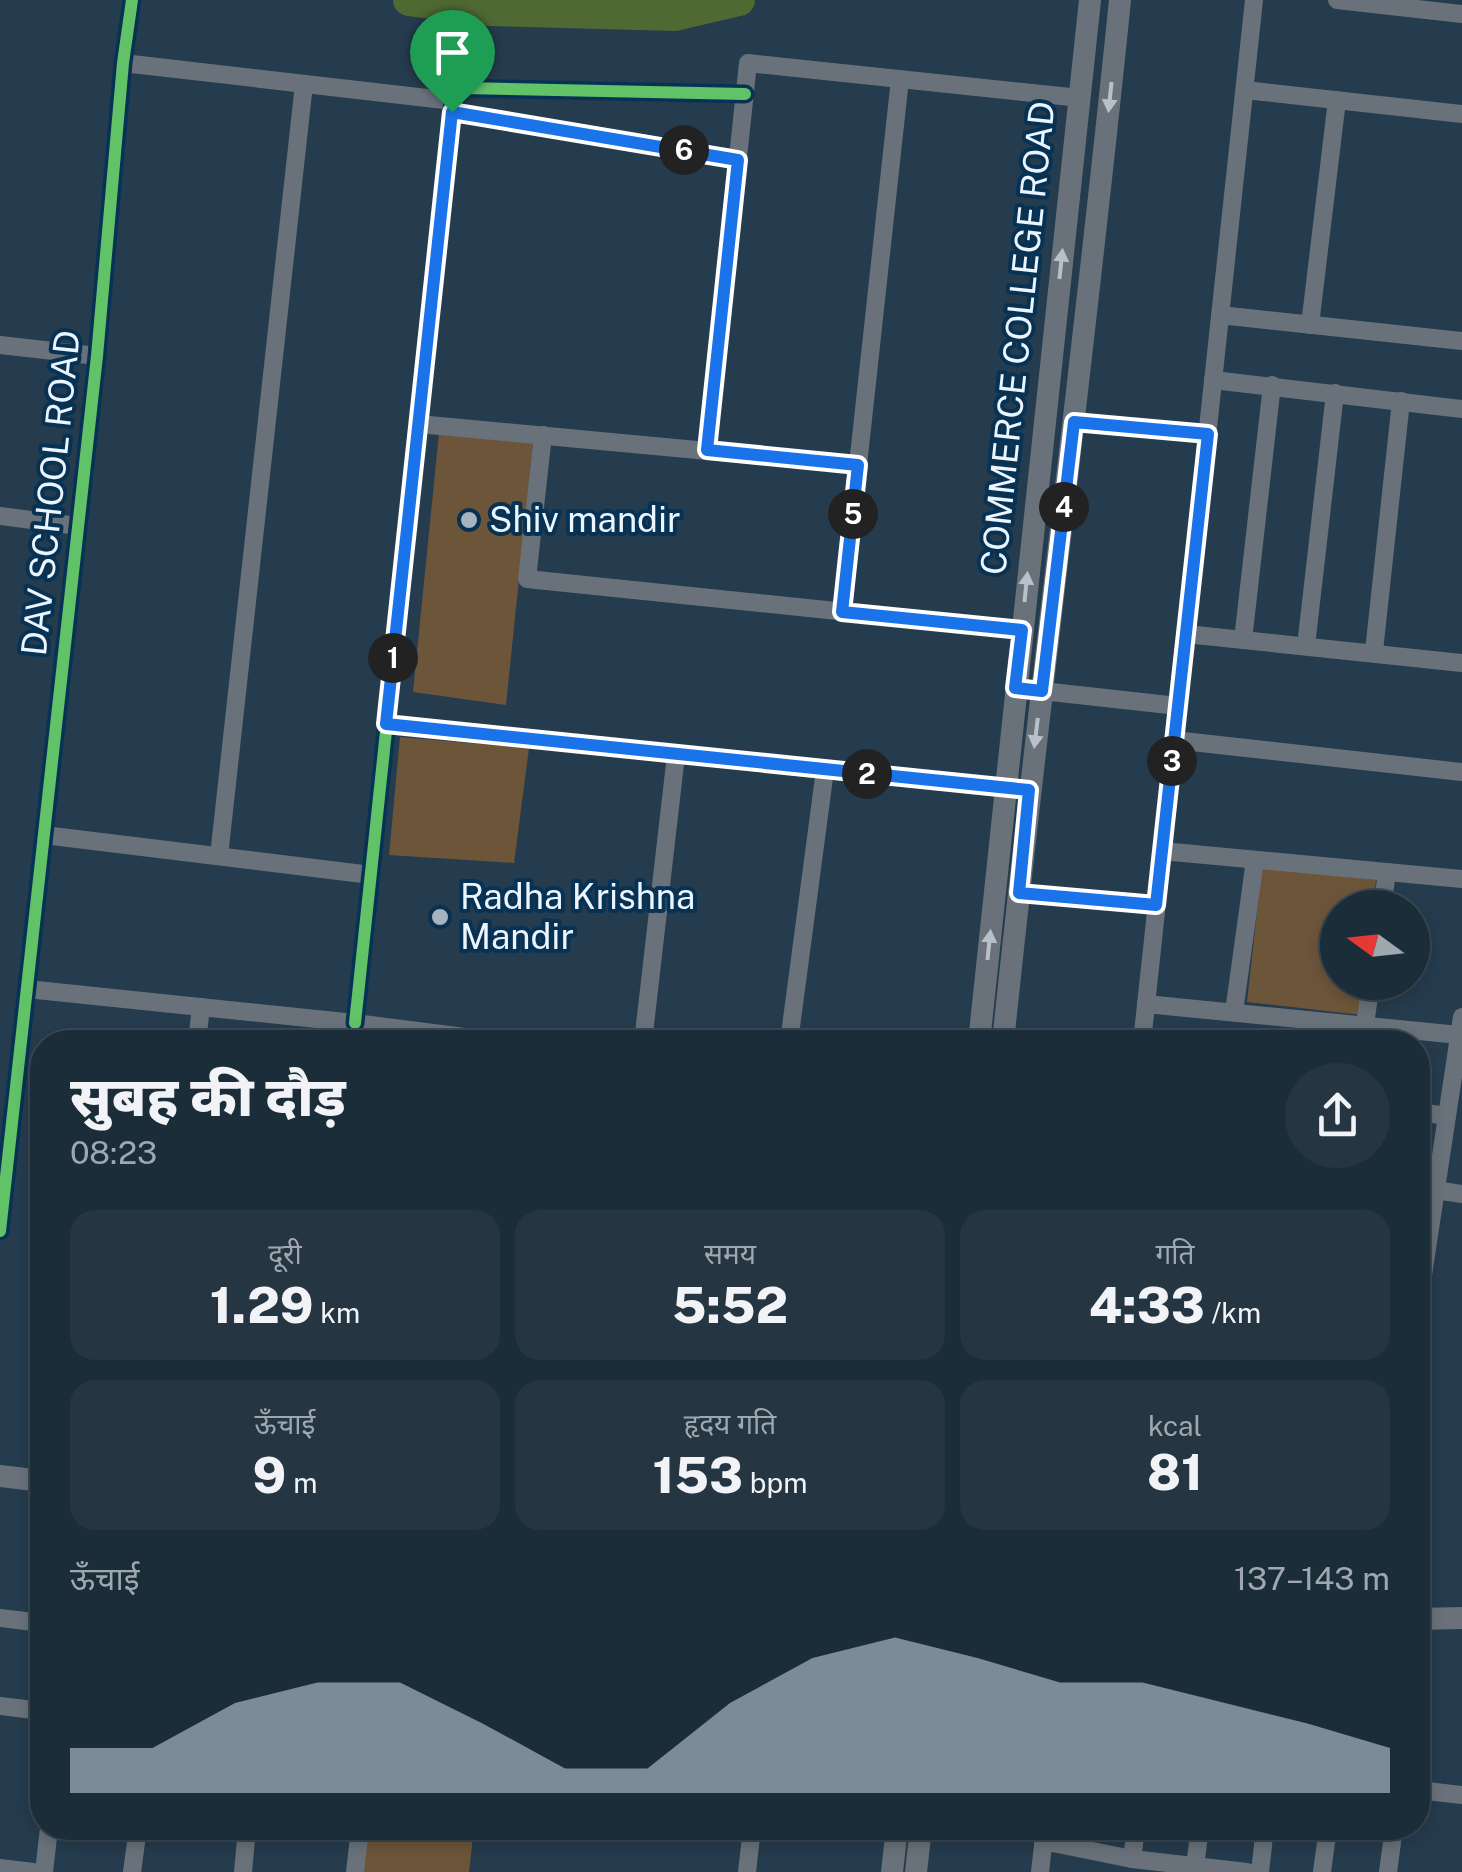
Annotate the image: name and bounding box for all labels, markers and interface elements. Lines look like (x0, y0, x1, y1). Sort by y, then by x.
pin (410, 10, 495, 113)
icon: arrive (425, 25, 480, 80)
one-way arrow (1102, 82, 1118, 113)
street label: COMMERCE COLLEGE ROAD (972, 99, 1063, 577)
pin: 6 (659, 125, 709, 175)
text: 6 (675, 133, 693, 166)
one-way arrow (1053, 248, 1069, 280)
street label: DAV SCHOOL ROAD (13, 328, 88, 658)
pin: 4 (1039, 482, 1089, 532)
pin: 5 (828, 489, 878, 539)
text: 4 (1055, 490, 1073, 523)
text: 5 (844, 497, 862, 530)
place label: Shiv mandir (489, 499, 681, 540)
marker: Shiv mandir (458, 509, 480, 531)
one-way arrow (1018, 571, 1034, 603)
pin: 1 (368, 633, 418, 683)
text: 1 (387, 641, 399, 674)
one-way arrow (1028, 717, 1044, 749)
pin: 3 (1147, 736, 1197, 786)
text: 3 (1163, 744, 1181, 777)
pin: 2 (842, 749, 892, 799)
text: 2 (858, 757, 876, 790)
place label: Radha Krishna Mandir (460, 876, 695, 957)
north arrow (1320, 890, 1430, 1000)
map controls (1320, 890, 1430, 1000)
marker: Radha Krishna Mandir (429, 906, 451, 928)
one-way arrow (981, 929, 997, 961)
button: share (1285, 1063, 1390, 1168)
text: सुबह की दौड़ (70, 1064, 346, 1128)
text: 08:23 (70, 1134, 157, 1171)
text: दूरी (268, 1237, 302, 1270)
text: समय (704, 1237, 756, 1270)
text: गति (1156, 1237, 1194, 1270)
text: 1.29 (210, 1275, 314, 1334)
text: 5:52 (672, 1275, 788, 1334)
text: 4:33 (1089, 1275, 1205, 1334)
text: km (314, 1296, 360, 1329)
text: /km (1205, 1296, 1261, 1329)
text: ऊँचाई (255, 1407, 315, 1440)
text: हृदय गति (684, 1407, 776, 1440)
text: kcal (1148, 1409, 1202, 1442)
text: 81 (1147, 1442, 1203, 1501)
text: 9 (253, 1445, 286, 1504)
text: 153 (653, 1445, 743, 1504)
text: m (286, 1466, 317, 1499)
text: bpm (743, 1466, 807, 1499)
text: ऊँचाई (70, 1560, 139, 1597)
text: 137–143 m (1234, 1560, 1390, 1597)

